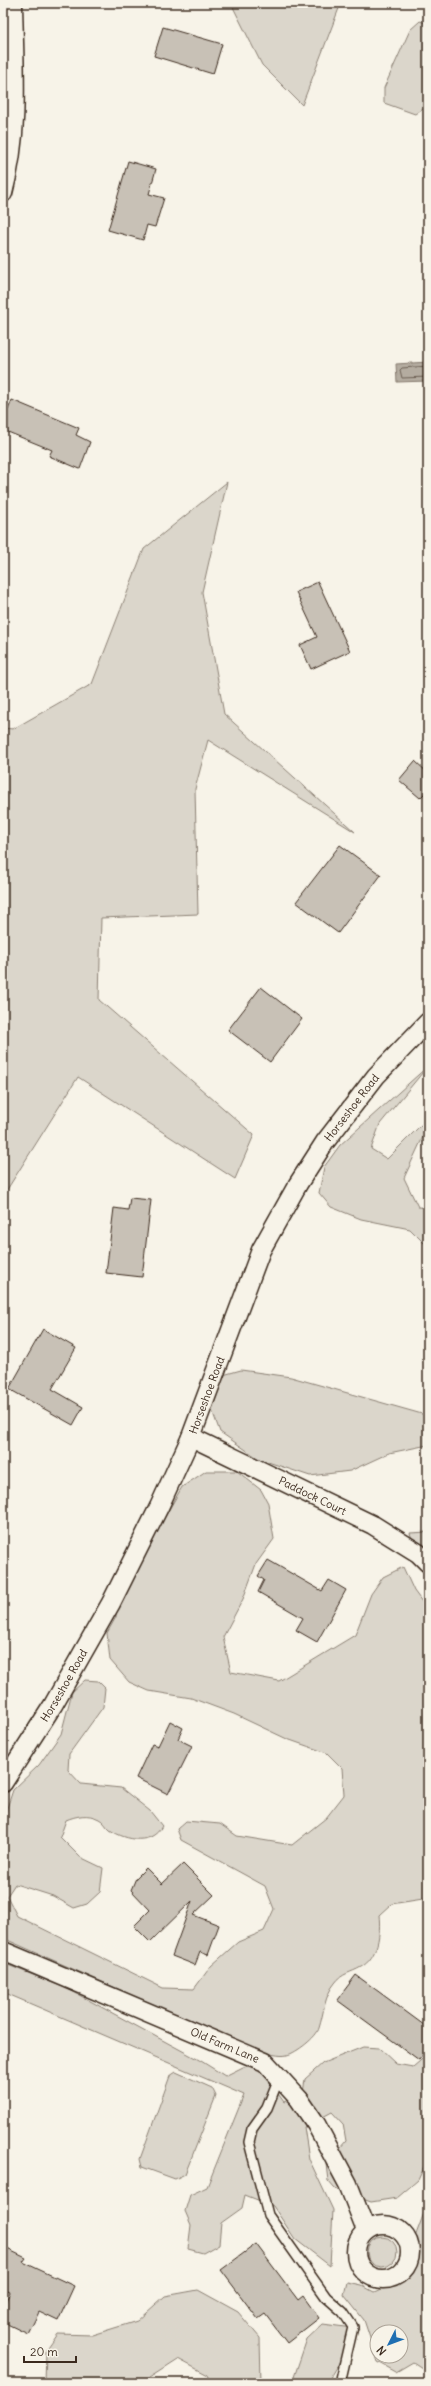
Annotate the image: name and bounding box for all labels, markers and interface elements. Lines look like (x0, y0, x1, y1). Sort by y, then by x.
street label: Horseshoe Road (321, 1071, 382, 1144)
street label: Horseshoe Road (186, 1354, 228, 1436)
street label: Paddock Court (276, 1473, 349, 1518)
street label: Horseshoe Road (37, 1646, 91, 1724)
street label: Old Farm Lane (188, 2024, 261, 2066)
north arrow (369, 2324, 409, 2364)
scale bar (24, 2338, 76, 2364)
text: N (374, 2343, 389, 2358)
text: 20 m (30, 2344, 58, 2359)

